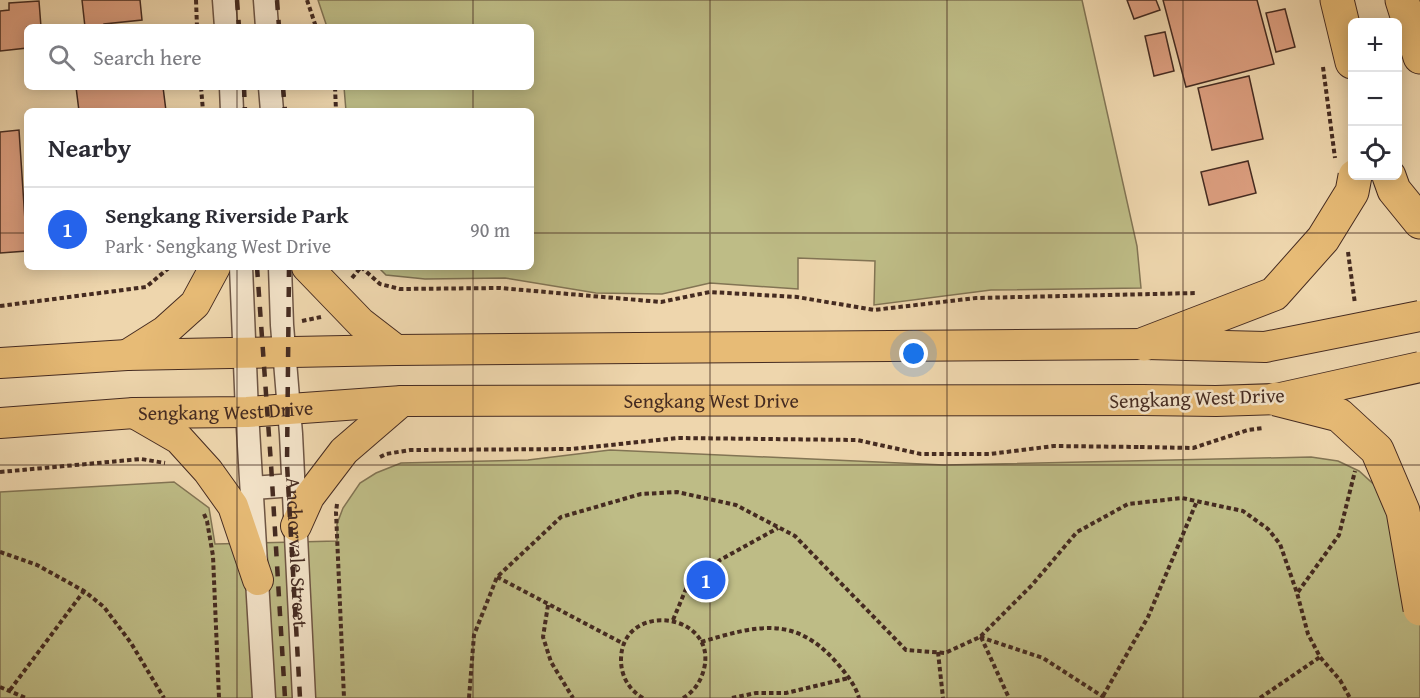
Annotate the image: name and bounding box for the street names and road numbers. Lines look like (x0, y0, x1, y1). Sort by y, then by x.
street label: Sengkang West Drive (1109, 380, 1285, 415)
street label: Sengkang West Drive (623, 385, 799, 415)
street label: Sengkang West Drive (138, 392, 314, 427)
street label: Anchorvale Street (279, 476, 316, 628)

